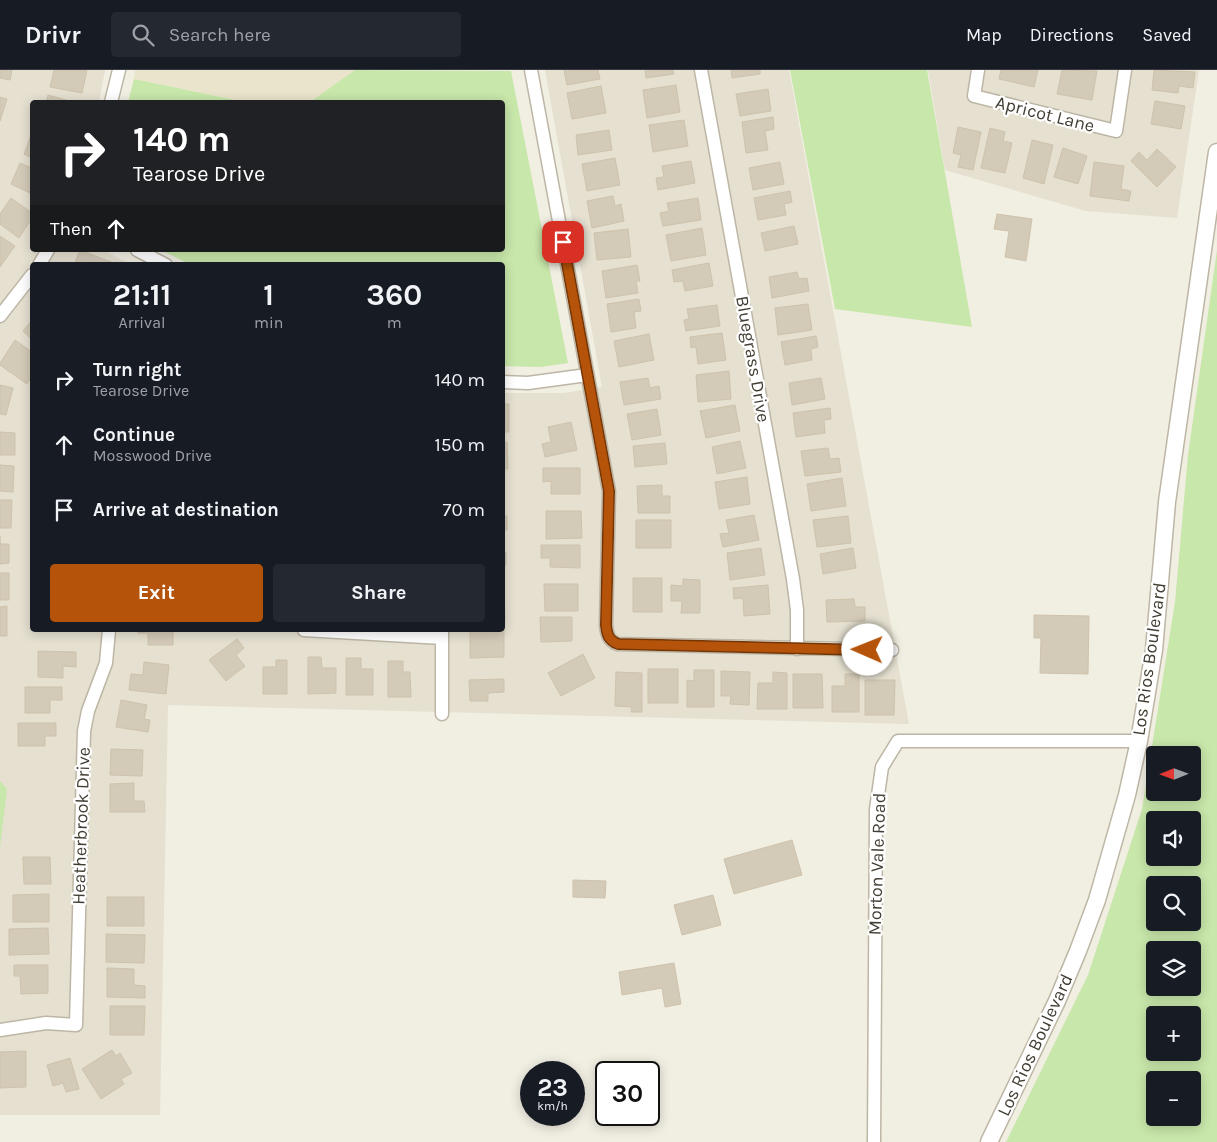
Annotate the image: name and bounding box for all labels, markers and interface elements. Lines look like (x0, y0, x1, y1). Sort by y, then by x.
search box (111, 12, 461, 57)
text: Drivr (25, 21, 81, 49)
icon: search (129, 21, 157, 49)
text: Search here (169, 24, 271, 46)
text: Map (966, 24, 1002, 46)
text: Directions (1030, 24, 1114, 46)
text: Saved (1142, 24, 1192, 46)
street label: Apricot Lane (993, 91, 1097, 137)
text: 140 m (133, 119, 231, 160)
icon: right (50, 120, 115, 185)
text: Tearose Drive (133, 161, 265, 187)
icon: ahead (102, 215, 130, 243)
text: Then (50, 218, 92, 240)
pin (542, 221, 584, 263)
icon: arrive (549, 228, 577, 256)
text: 21:11 (113, 277, 171, 313)
text: 1 (263, 277, 274, 313)
text: 360 (366, 277, 422, 313)
street label: Bluegrass Drive (731, 294, 775, 424)
text: Arrival (119, 313, 165, 332)
text: min (254, 313, 283, 332)
text: m (387, 313, 402, 332)
text: Turn right (93, 359, 182, 381)
icon: right (50, 366, 78, 394)
text: 140 m (435, 369, 485, 391)
text: Tearose Drive (93, 381, 189, 400)
text: Continue (93, 424, 175, 446)
icon: ahead (50, 431, 78, 459)
text: 150 m (434, 434, 485, 456)
text: Mosswood Drive (93, 446, 212, 465)
icon: arrive (50, 496, 78, 524)
text: Arrive at destination (93, 499, 279, 521)
text: 70 m (443, 499, 485, 521)
button: Exit (50, 564, 263, 622)
button: Share (273, 564, 485, 622)
street label: Los Rios Boulevard (1127, 581, 1171, 737)
position arrow (841, 623, 893, 675)
north arrow (1146, 746, 1201, 801)
map controls (1146, 746, 1201, 1126)
street label: Heatherbrook Drive (67, 747, 95, 905)
street label: Morton Vale Road (864, 792, 890, 936)
button: sound (1146, 811, 1201, 866)
button: search (1146, 876, 1201, 931)
button: layers (1146, 941, 1201, 996)
street label: Los Rios Boulevard (992, 970, 1078, 1120)
button: + (1146, 1006, 1201, 1061)
speed limit sign: 30 (595, 1061, 660, 1126)
button: − (1146, 1071, 1201, 1126)
text: 23 (537, 1073, 568, 1102)
text: km/h (537, 1099, 568, 1113)

